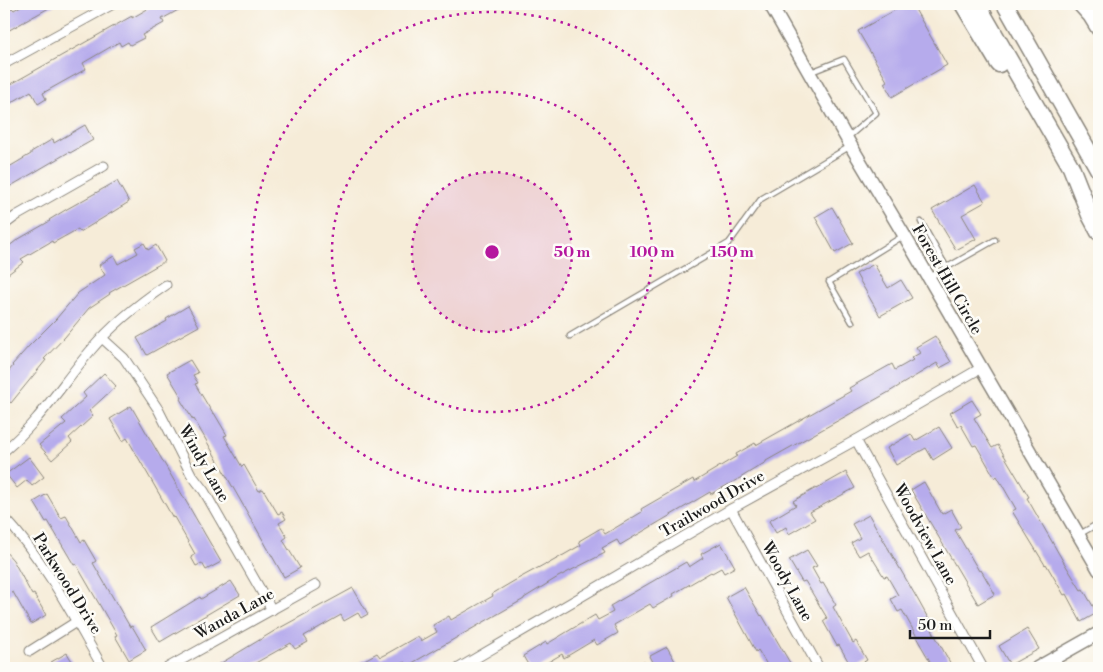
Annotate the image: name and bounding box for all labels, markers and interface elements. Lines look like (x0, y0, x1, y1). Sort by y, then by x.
street label: Forest Hill Circle (907, 221, 987, 338)
centre of rings (483, 243, 501, 261)
text: 50 m (554, 243, 590, 262)
text: 100 m (630, 243, 675, 262)
text: 150 m (710, 243, 754, 262)
street label: Windy Lane (174, 421, 234, 505)
street label: Trailwood Drive (657, 466, 768, 542)
street label: Woodview Lane (889, 480, 961, 589)
street label: Parkwood Drive (28, 529, 106, 638)
street label: Woody Lane (757, 537, 817, 625)
street label: Wanda Lane (190, 584, 278, 644)
scale bar (910, 607, 990, 639)
text: 50 m (918, 616, 952, 635)

